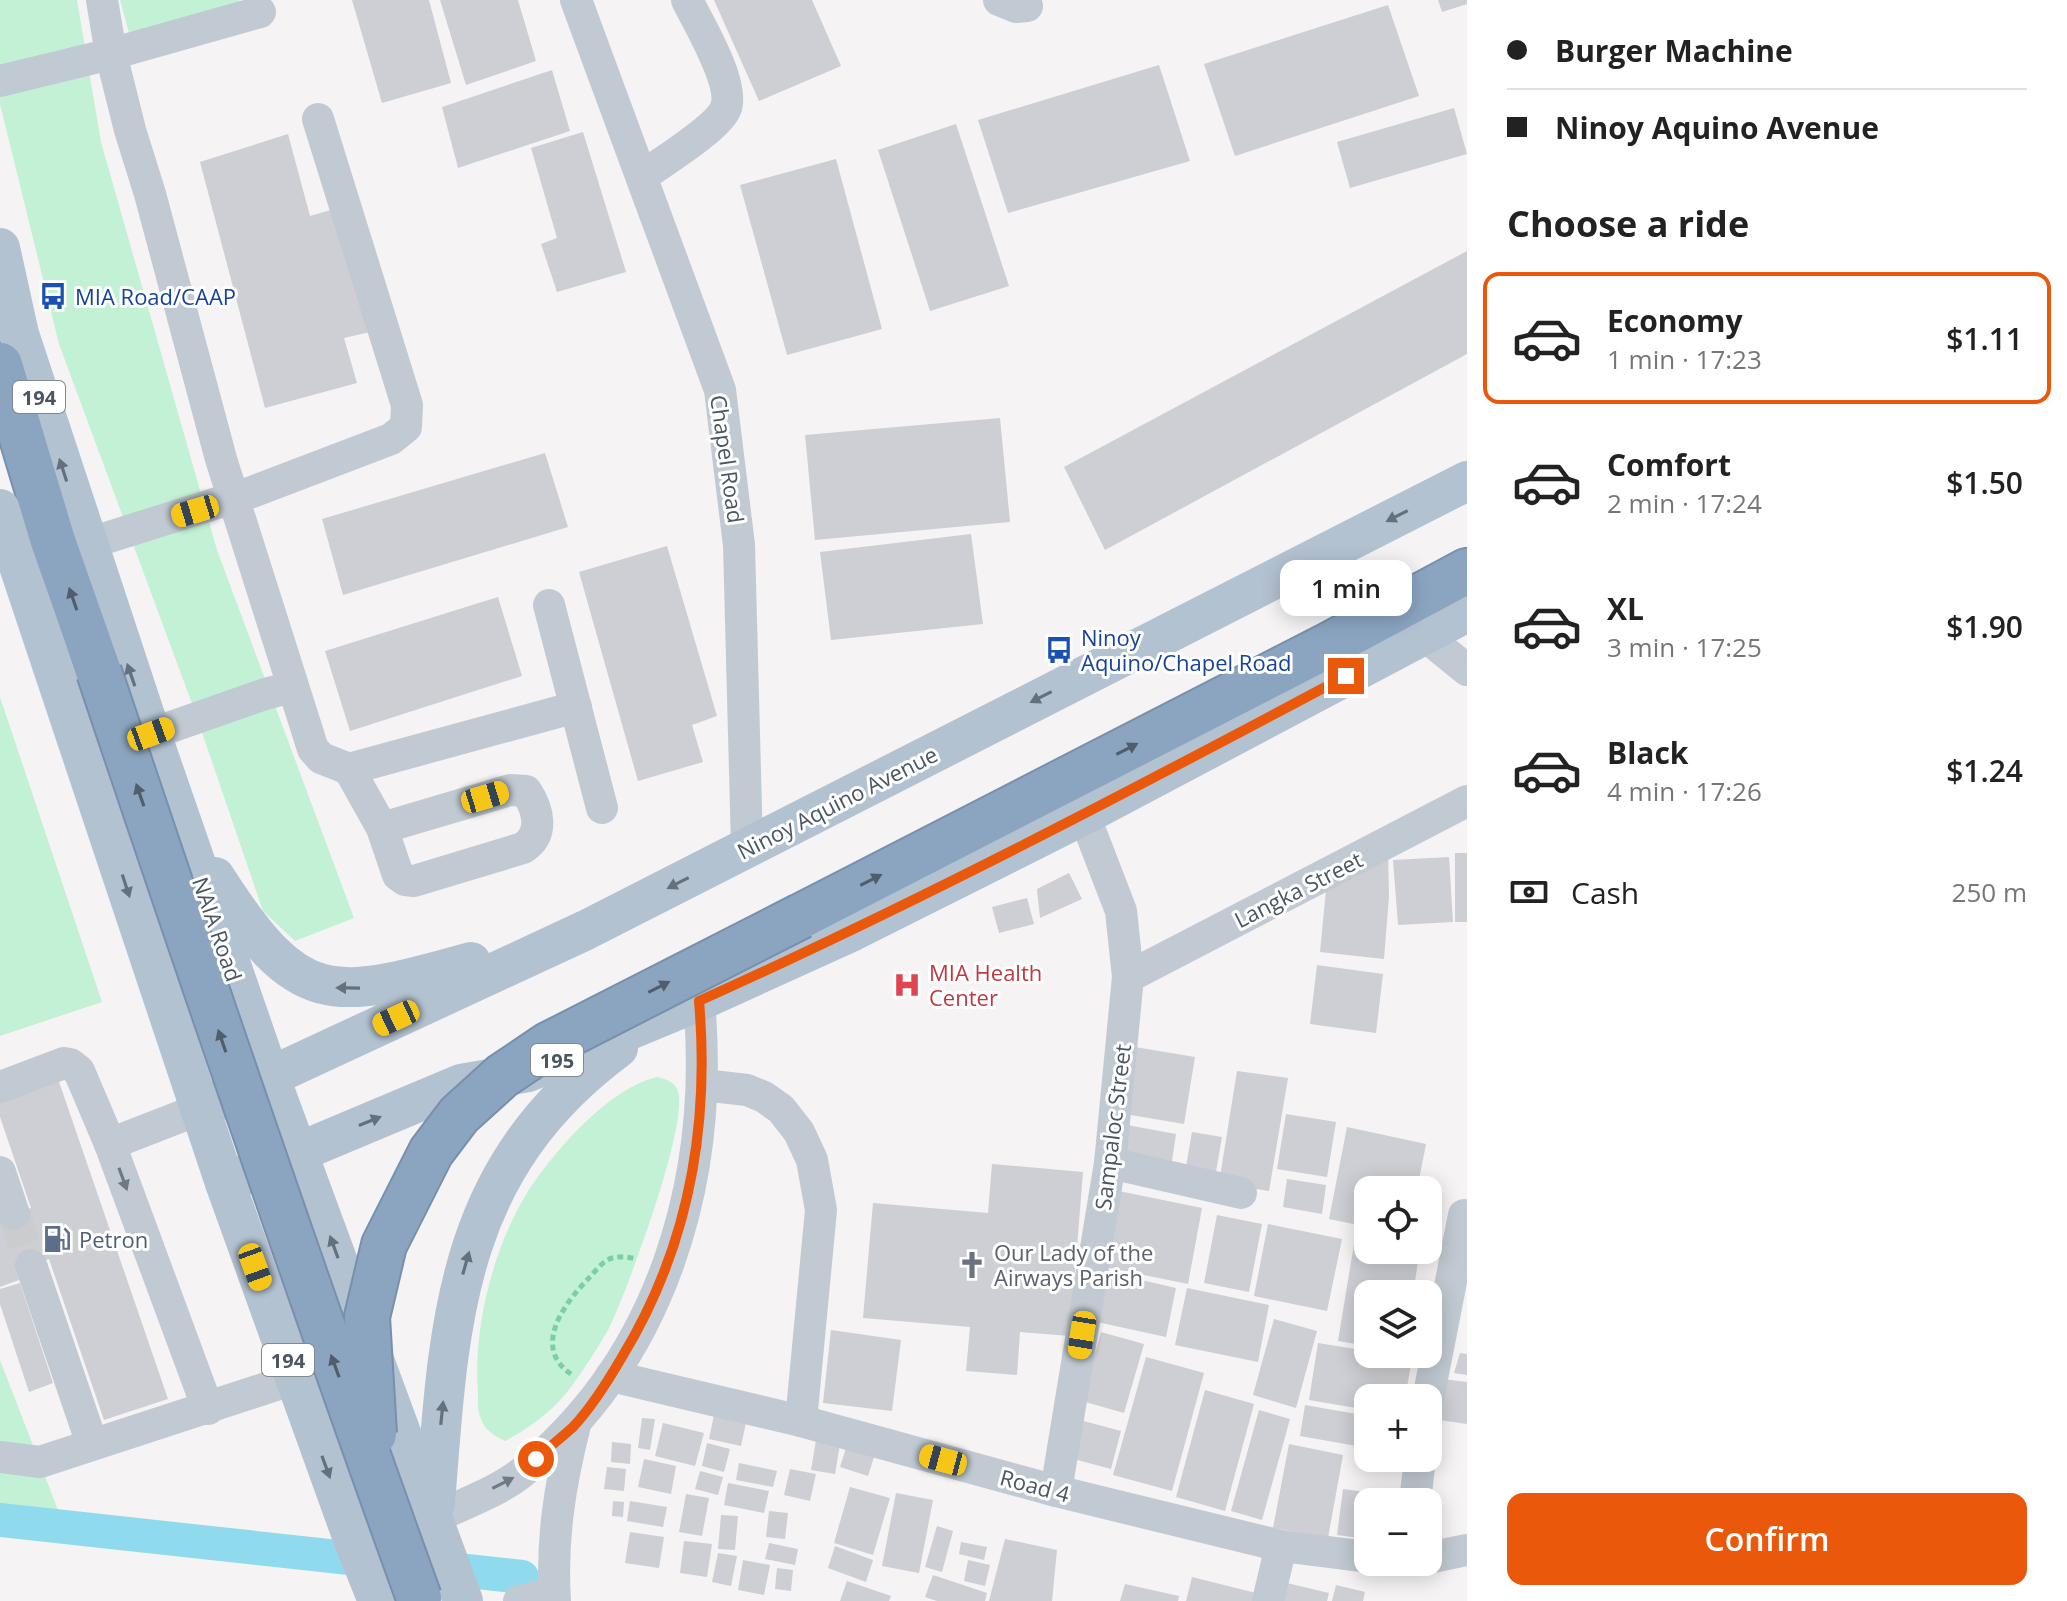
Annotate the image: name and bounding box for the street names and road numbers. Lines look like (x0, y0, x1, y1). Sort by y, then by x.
road number: 194 (13, 381, 65, 413)
street label: Chapel Road (704, 393, 752, 525)
street label: Ninoy Aquino Avenue (732, 738, 942, 866)
street label: Langka Street (1229, 844, 1367, 934)
street label: NAIA Road (186, 873, 250, 985)
street label: Sampaloc Street (1087, 1042, 1137, 1212)
road number: 195 (531, 1044, 583, 1076)
road number: 194 (262, 1344, 314, 1376)
street label: Road 4 (997, 1461, 1073, 1509)

